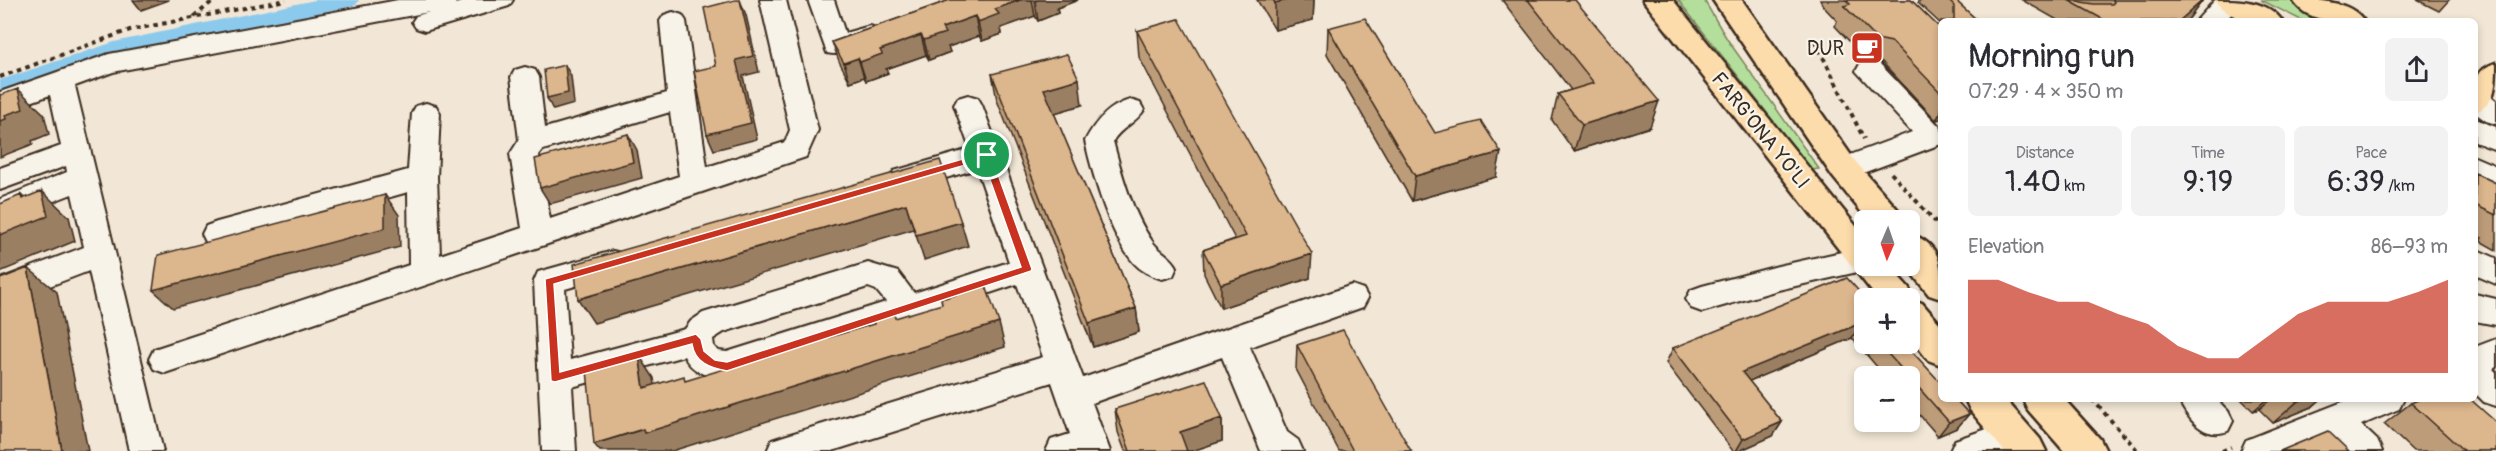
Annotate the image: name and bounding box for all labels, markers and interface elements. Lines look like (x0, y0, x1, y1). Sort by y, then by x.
cafe icon: DUR (1849, 30, 1885, 66)
place label: DUR (1807, 36, 1844, 61)
text: Morning run (1968, 36, 2135, 77)
button: share (2385, 38, 2448, 101)
street label: FARG'ONA YO'LI (1706, 67, 1815, 194)
text: 07:29 · 4 × 350 m (1968, 79, 2123, 104)
pin (961, 129, 1012, 180)
icon: arrive (970, 138, 1003, 171)
text: Distance (2016, 143, 2074, 163)
text: Time (2191, 143, 2225, 163)
text: Pace (2355, 143, 2387, 163)
text: 1.40 (2005, 163, 2061, 200)
text: 9:19 (2183, 163, 2233, 200)
text: 6:39 (2327, 163, 2385, 200)
text: km (2061, 176, 2085, 196)
text: /km (2385, 176, 2415, 196)
north arrow (1854, 210, 1920, 276)
map controls (1854, 210, 1920, 432)
text: Elevation (1968, 234, 2044, 259)
text: 86–93 m (2371, 234, 2448, 259)
button: + (1854, 288, 1920, 354)
button: − (1854, 366, 1920, 432)

